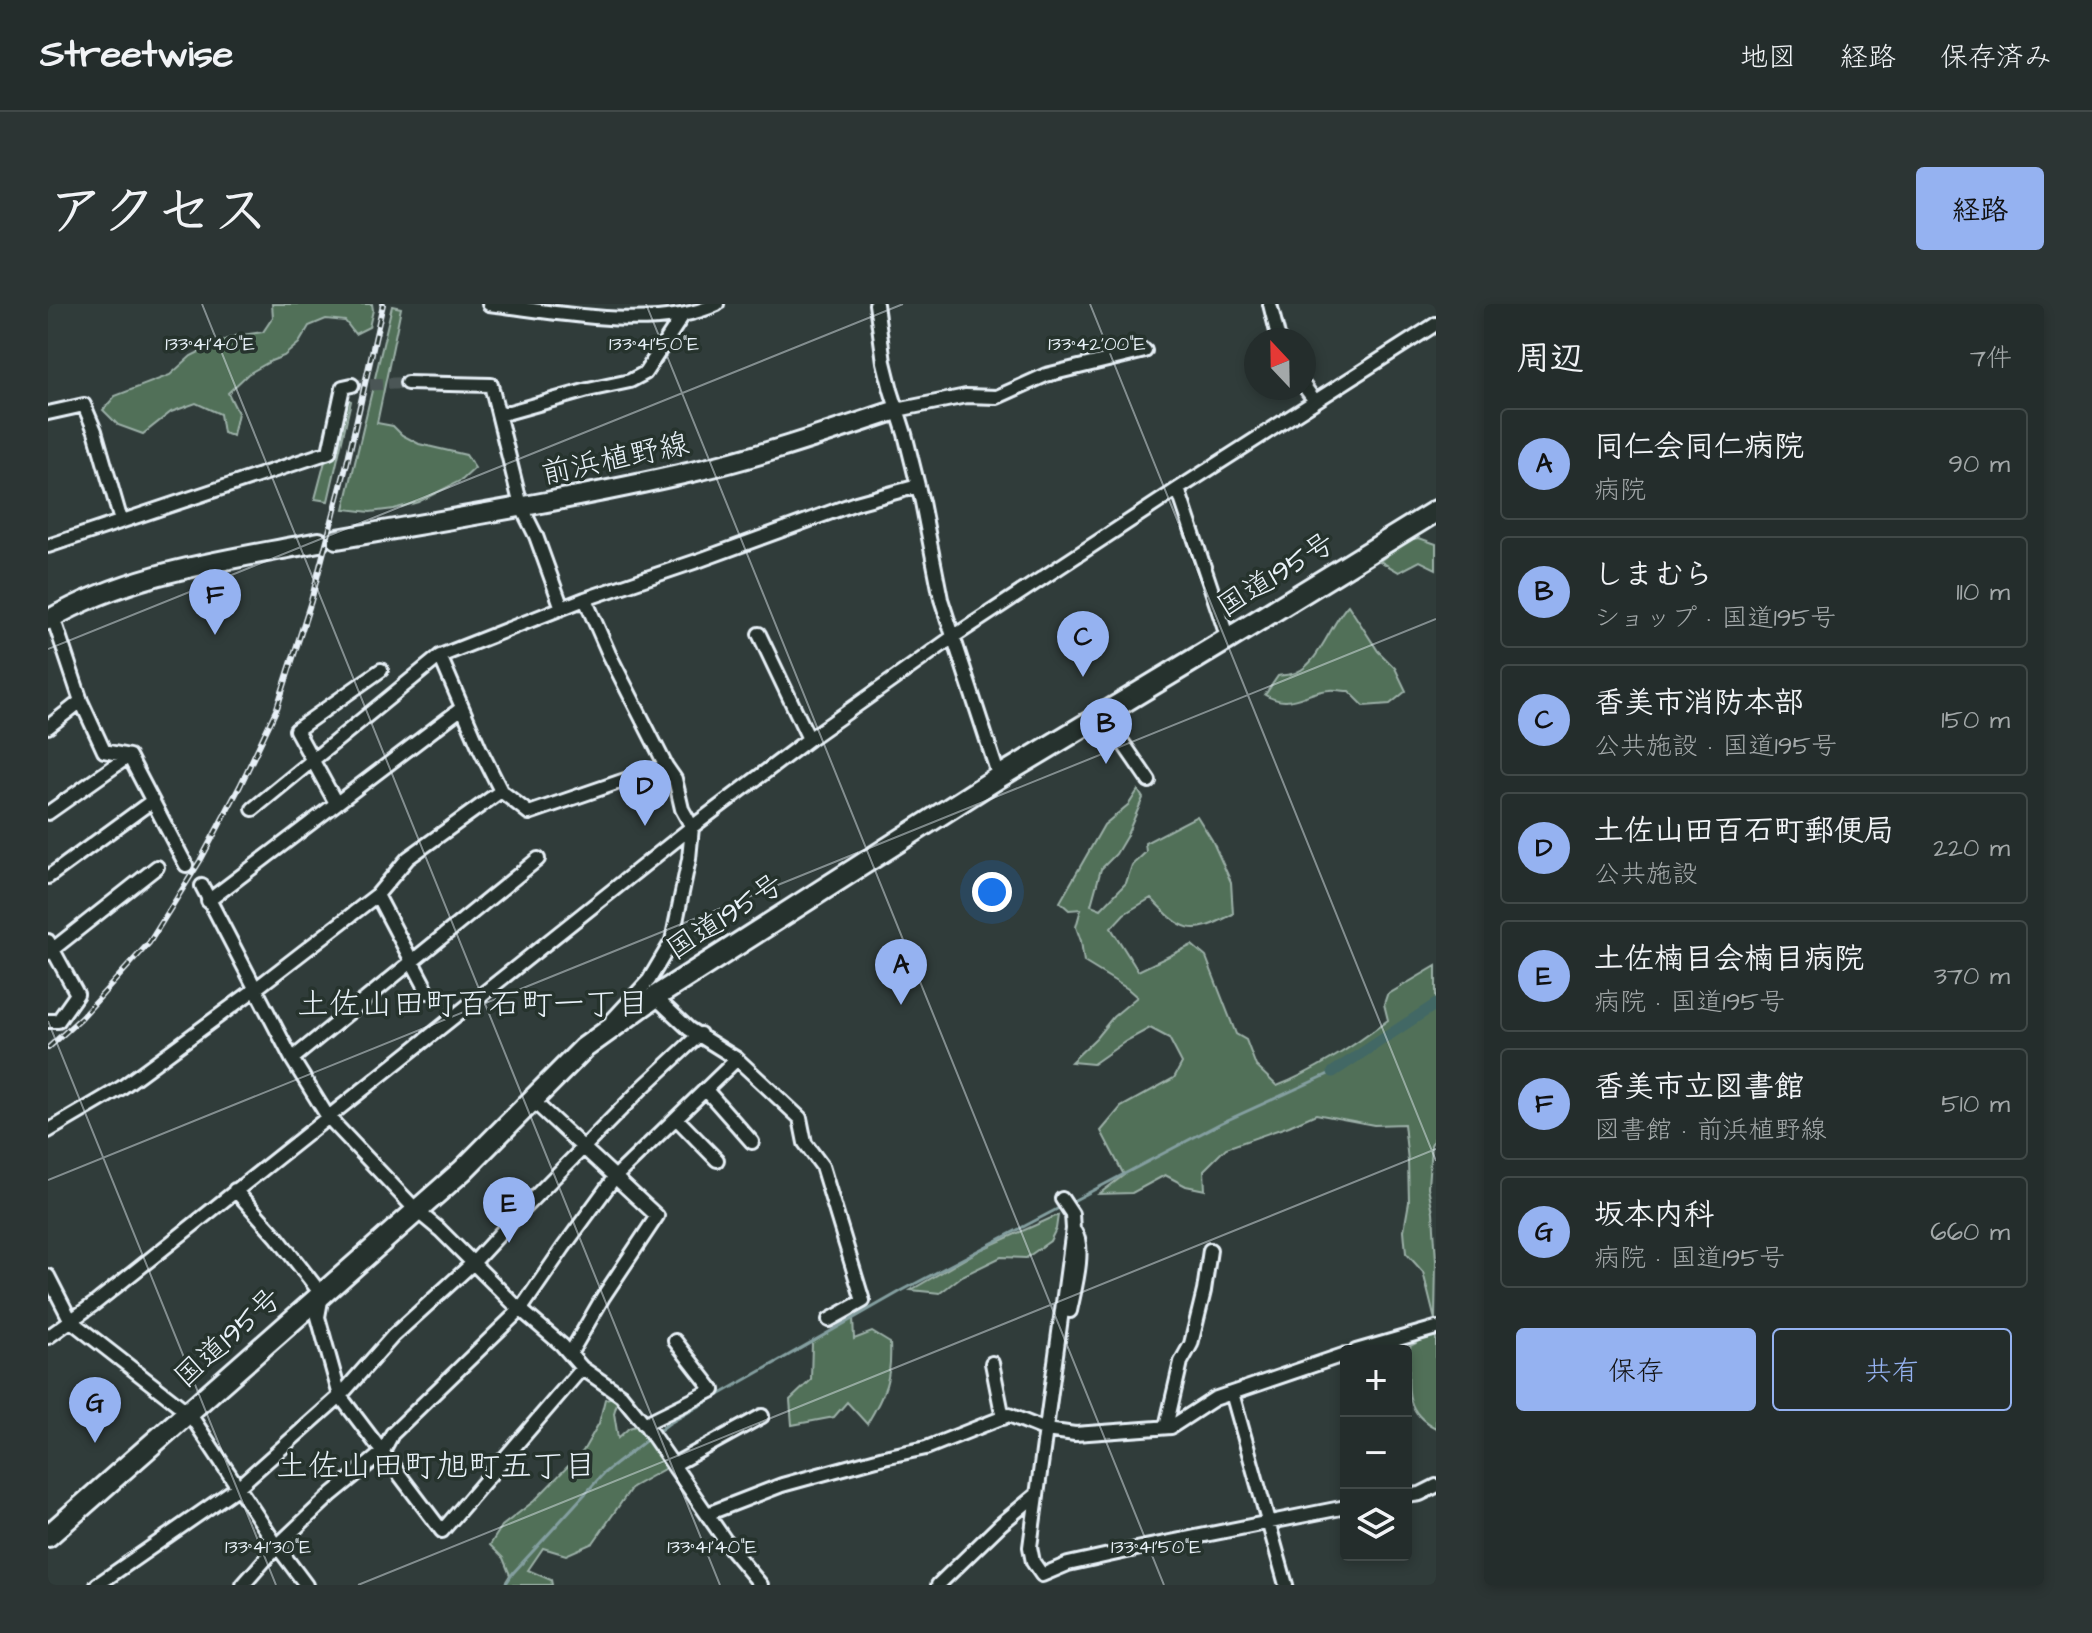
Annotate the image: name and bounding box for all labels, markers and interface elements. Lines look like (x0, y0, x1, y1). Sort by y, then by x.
text: Streetwise (40, 29, 233, 81)
text: 地図 (1740, 38, 1796, 77)
text: 経路 (1840, 38, 1896, 77)
text: 保存済み (1940, 38, 2052, 77)
button: 経路 (1916, 167, 2044, 250)
text: アクセス (48, 174, 269, 252)
north arrow (1244, 328, 1316, 400)
text: 133°41'40"E (165, 330, 255, 358)
text: 133°41'50"E (609, 330, 699, 358)
text: 133°42'00"E (1048, 330, 1146, 358)
text: 周辺 (1516, 335, 1584, 383)
text: 7件 (1970, 340, 2012, 376)
street label: 前浜植野線 (537, 423, 693, 495)
text: 同仁会同仁病院 (1594, 426, 1804, 468)
text: A (1536, 446, 1552, 482)
text: 90 m (1948, 446, 2010, 482)
text: 病院 (1594, 472, 1646, 508)
street label: 国道195号 (1209, 522, 1343, 628)
text: しまむら (1594, 554, 1714, 596)
pin: F (189, 569, 241, 635)
text: B (1535, 574, 1553, 610)
text: 110 m (1956, 574, 2010, 610)
text: ショップ · 国道195号 (1594, 600, 1836, 636)
pin: C (1057, 611, 1109, 677)
text: 香美市消防本部 (1594, 682, 1804, 724)
pin: B (1080, 698, 1132, 764)
text: C (1535, 702, 1553, 738)
text: 150 m (1941, 702, 2010, 738)
text: 公共施設 · 国道195号 (1594, 728, 1837, 764)
pin: D (619, 760, 671, 826)
text: 土佐山田百石町郵便局 (1594, 810, 1894, 852)
text: D (1536, 830, 1552, 866)
text: 220 m (1933, 830, 2010, 866)
text: 公共施設 (1594, 856, 1698, 892)
street label: 国道195号 (658, 863, 792, 971)
your location (972, 872, 1012, 912)
text: 土佐楠目会楠目病院 (1594, 938, 1864, 980)
pin: A (875, 939, 927, 1005)
text: E (1536, 958, 1552, 994)
text: 370 m (1934, 958, 2010, 994)
district label: 土佐山田町百石町一丁目 (297, 982, 649, 1027)
text: 病院 · 国道195号 (1594, 984, 1785, 1020)
text: 香美市立図書館 (1594, 1066, 1804, 1108)
text: F (1535, 1086, 1553, 1122)
text: 510 m (1941, 1086, 2010, 1122)
text: 図書館 · 前浜植野線 (1594, 1112, 1826, 1148)
pin: E (483, 1177, 535, 1243)
text: 坂本内科 (1594, 1194, 1714, 1236)
text: G (1535, 1214, 1553, 1250)
text: 660 m (1930, 1214, 2010, 1250)
text: 病院 · 国道195号 (1594, 1240, 1785, 1276)
street label: 国道195号 (165, 1278, 291, 1398)
button: 保存 (1516, 1328, 1756, 1411)
button: 共有 (1772, 1328, 2012, 1411)
map controls (1340, 1345, 1412, 1561)
button: + (1340, 1345, 1412, 1417)
pin: G (69, 1377, 121, 1443)
button: − (1340, 1417, 1412, 1489)
district label: 土佐山田町旭町五丁目 (276, 1444, 596, 1489)
button: layers (1340, 1489, 1412, 1561)
text: 133°41'30"E (225, 1533, 311, 1561)
text: 133°41'40"E (667, 1533, 757, 1561)
text: 133°41'50"E (1111, 1533, 1201, 1561)

